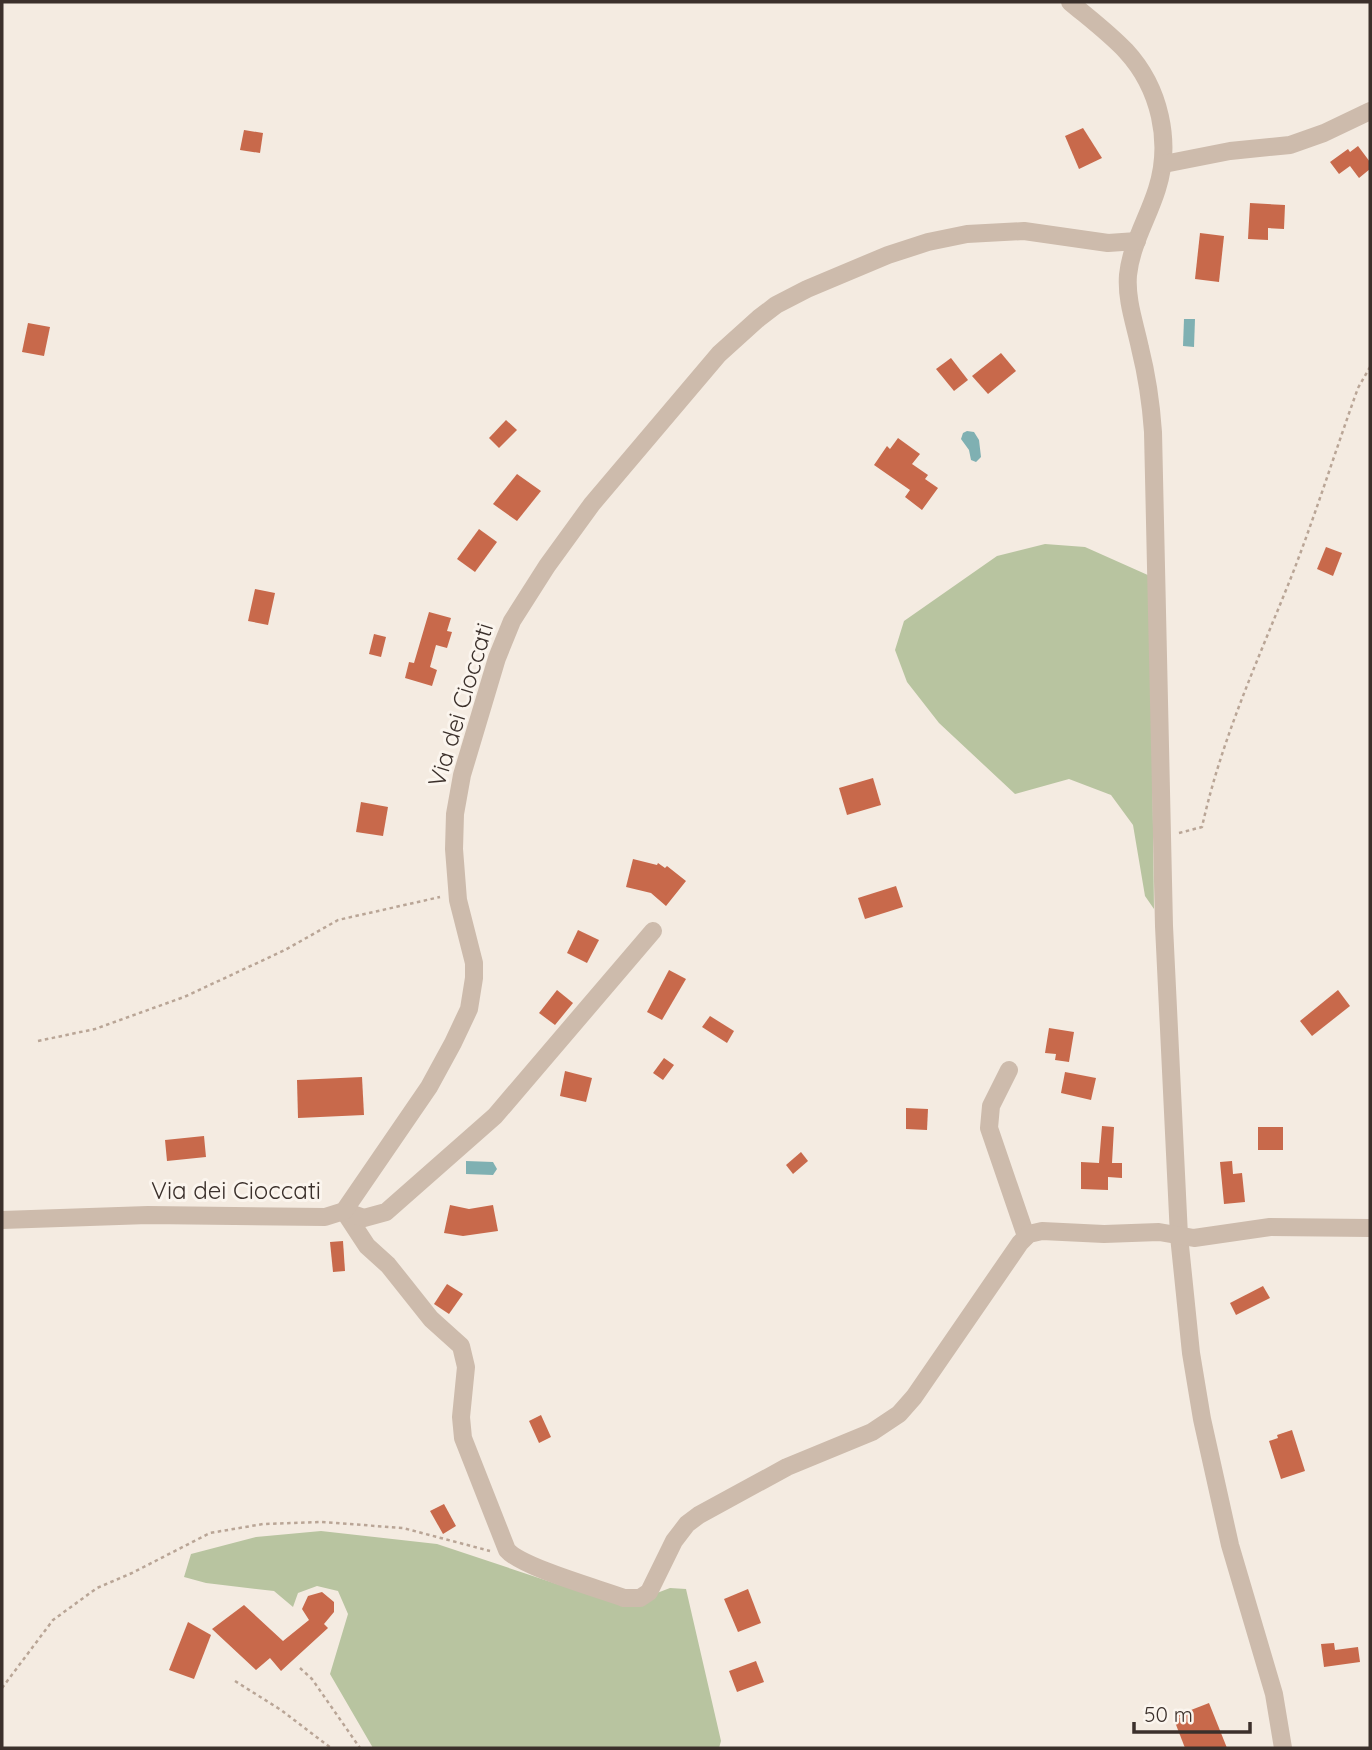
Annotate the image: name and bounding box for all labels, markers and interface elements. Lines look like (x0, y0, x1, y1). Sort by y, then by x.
street label: Via dei Cioccati (421, 619, 499, 790)
street label: Via dei Cioccati (151, 1175, 321, 1205)
scale bar (1134, 1690, 1250, 1734)
text: 50 m (1144, 1701, 1193, 1727)

